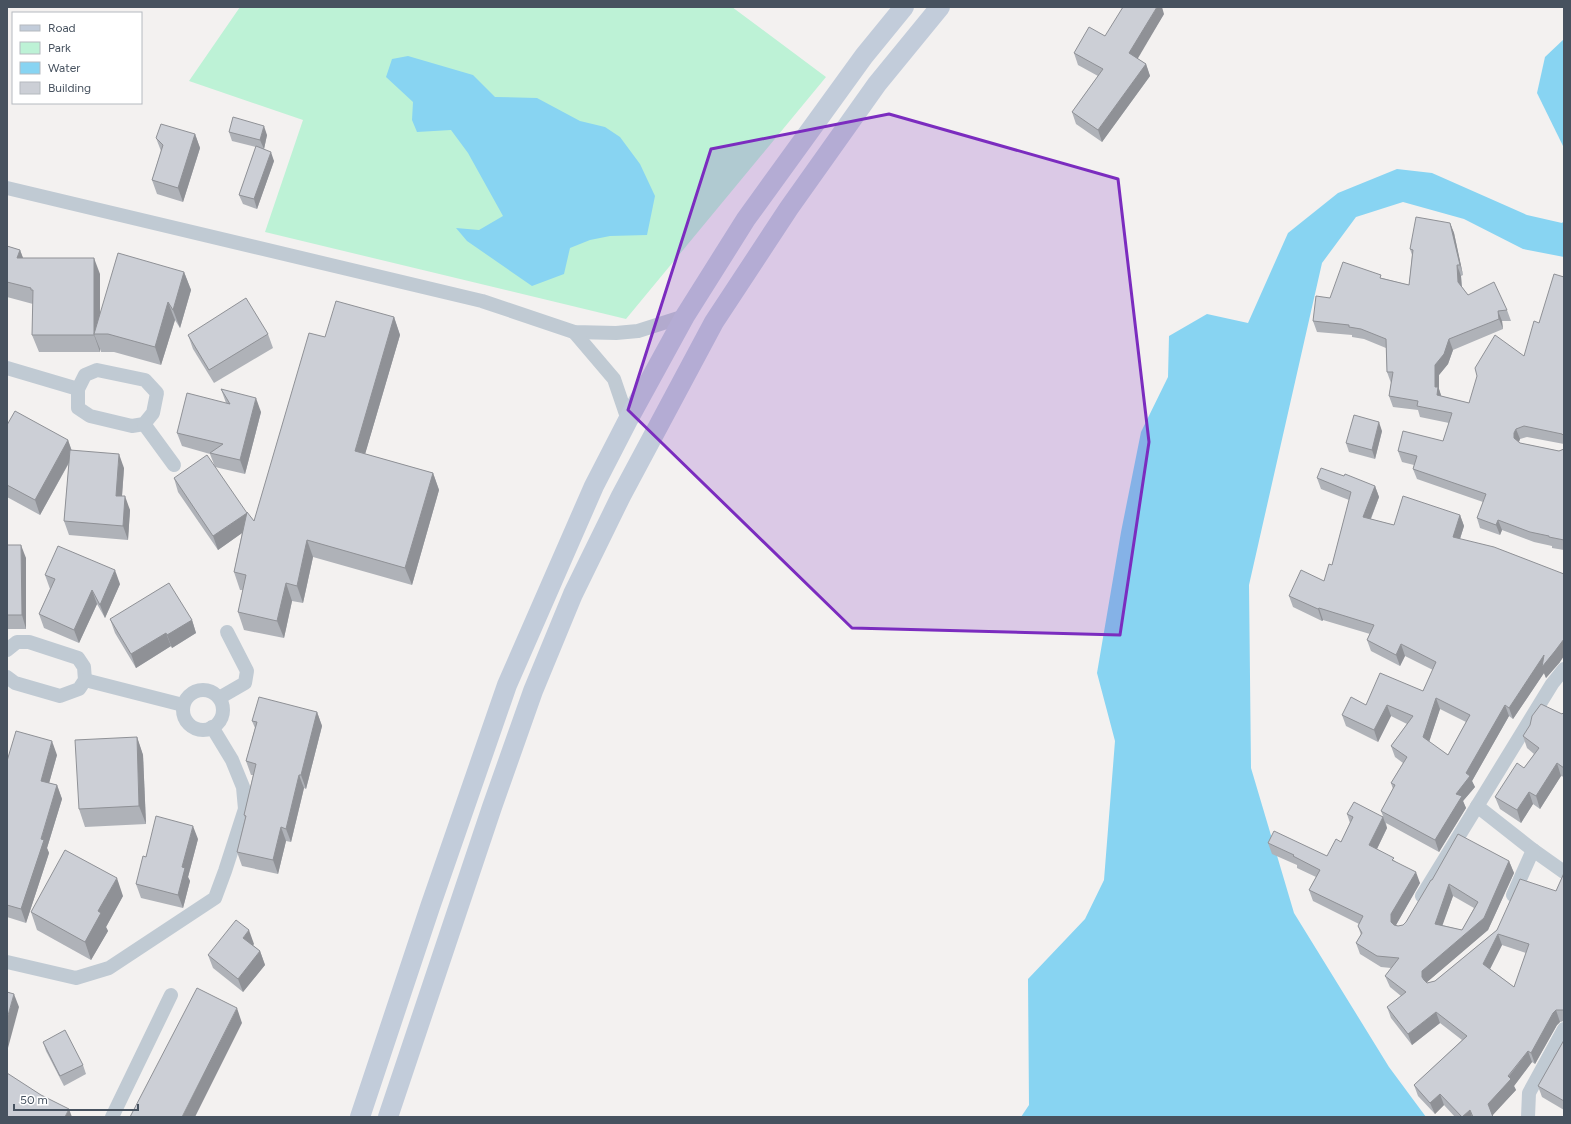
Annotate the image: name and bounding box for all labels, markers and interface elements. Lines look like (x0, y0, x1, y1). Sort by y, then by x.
legend (12, 12, 142, 104)
text: Road (48, 21, 76, 35)
text: Park (48, 41, 71, 55)
text: Water (48, 61, 80, 75)
text: Building (48, 81, 91, 95)
scale bar (14, 1086, 138, 1112)
text: 50 m (20, 1093, 48, 1107)

